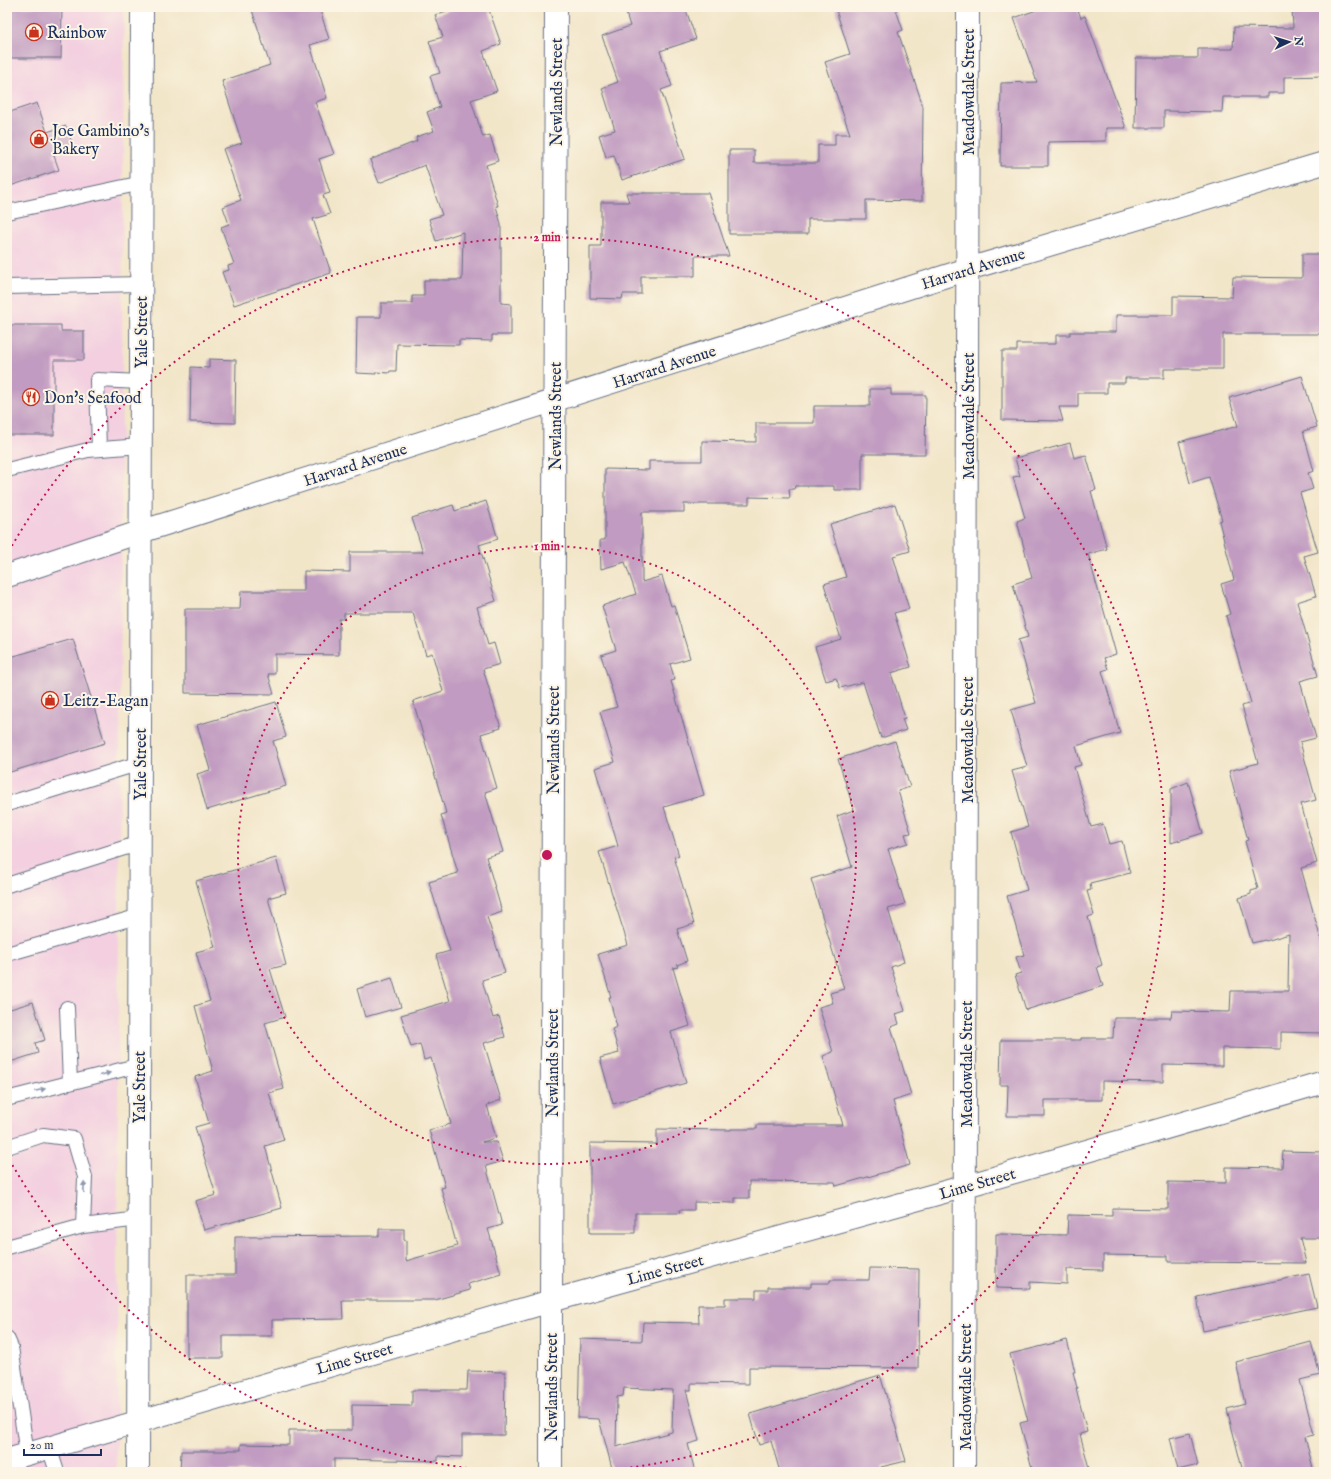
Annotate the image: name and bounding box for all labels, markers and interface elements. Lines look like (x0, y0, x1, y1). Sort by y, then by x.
shop icon: Rainbow (24, 22, 44, 42)
north arrow (1269, 22, 1309, 62)
place label: Rainbow (47, 24, 107, 44)
street label: Meadowdale Street (960, 28, 980, 155)
text: N (1291, 35, 1305, 47)
street label: Newlands Street (548, 37, 568, 146)
place label: Joe Gambino's Bakery (50, 122, 150, 160)
shop icon: Joe Gambino's Bakery (29, 129, 49, 149)
text: 2 min (533, 230, 561, 245)
street label: Harvard Avenue (919, 245, 1028, 295)
street label: Yale Street (133, 295, 153, 368)
street label: Harvard Avenue (611, 342, 719, 394)
street label: Meadowdale Street (960, 352, 980, 479)
street label: Newlands Street (547, 361, 567, 470)
restaurant icon: Don's Seafood (21, 387, 41, 407)
place label: Don's Seafood (44, 389, 142, 409)
street label: Harvard Avenue (302, 440, 410, 492)
text: 1 min (534, 539, 561, 554)
street label: Meadowdale Street (959, 676, 979, 803)
street label: Newlands Street (545, 685, 565, 794)
shop icon: Leitz-Eagan (40, 690, 60, 710)
place label: Leitz-Eagan (63, 692, 149, 712)
street label: Yale Street (132, 727, 152, 800)
centre of rings (540, 848, 554, 862)
street label: Meadowdale Street (958, 1000, 978, 1127)
street label: Newlands Street (544, 1008, 564, 1117)
street label: Yale Street (131, 1050, 151, 1123)
one-way arrow (99, 1071, 111, 1077)
one-way arrow (34, 1087, 46, 1093)
street label: Lime Street (937, 1164, 1019, 1205)
one-way arrow (81, 1181, 88, 1193)
street label: Lime Street (625, 1251, 707, 1291)
street label: Meadowdale Street (957, 1323, 977, 1450)
street label: Newlands Street (543, 1332, 563, 1441)
street label: Lime Street (314, 1339, 396, 1380)
scale bar (24, 1431, 101, 1457)
text: 20 m (30, 1438, 53, 1453)

